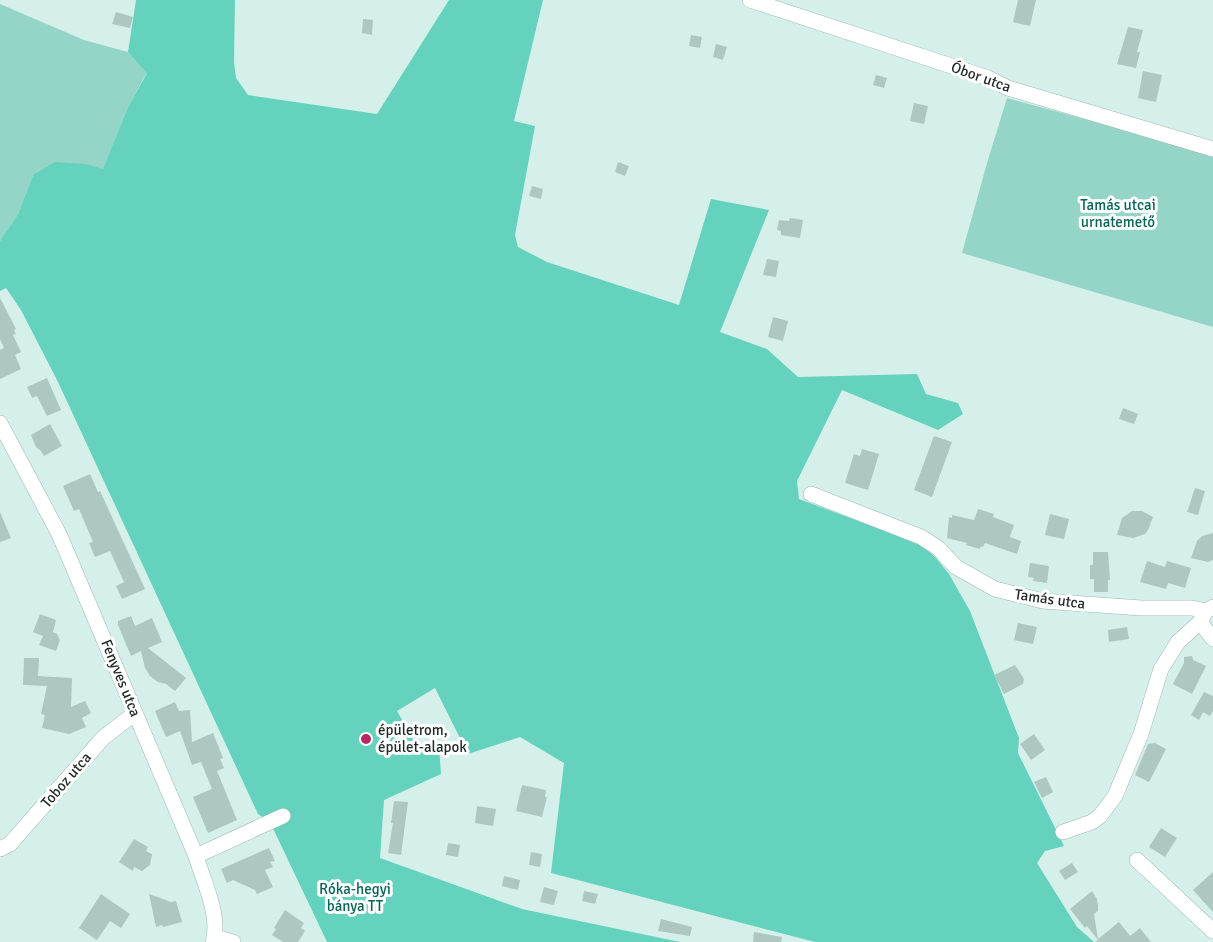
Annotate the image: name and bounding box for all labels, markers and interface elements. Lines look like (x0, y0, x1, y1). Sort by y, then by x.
street label: Óbor utca (949, 57, 1014, 96)
park label: Tamás utcai urnatemető (1080, 196, 1156, 231)
street label: Tamás utca (1013, 585, 1087, 613)
street label: Fenyves utca (97, 637, 145, 719)
place label: épületrom, épület-alapok (378, 721, 467, 756)
marker: épületrom, épület-alapok (359, 732, 373, 746)
street label: Toboz utca (37, 749, 95, 811)
park label: Róka-hegyi bánya TT (319, 880, 391, 915)

